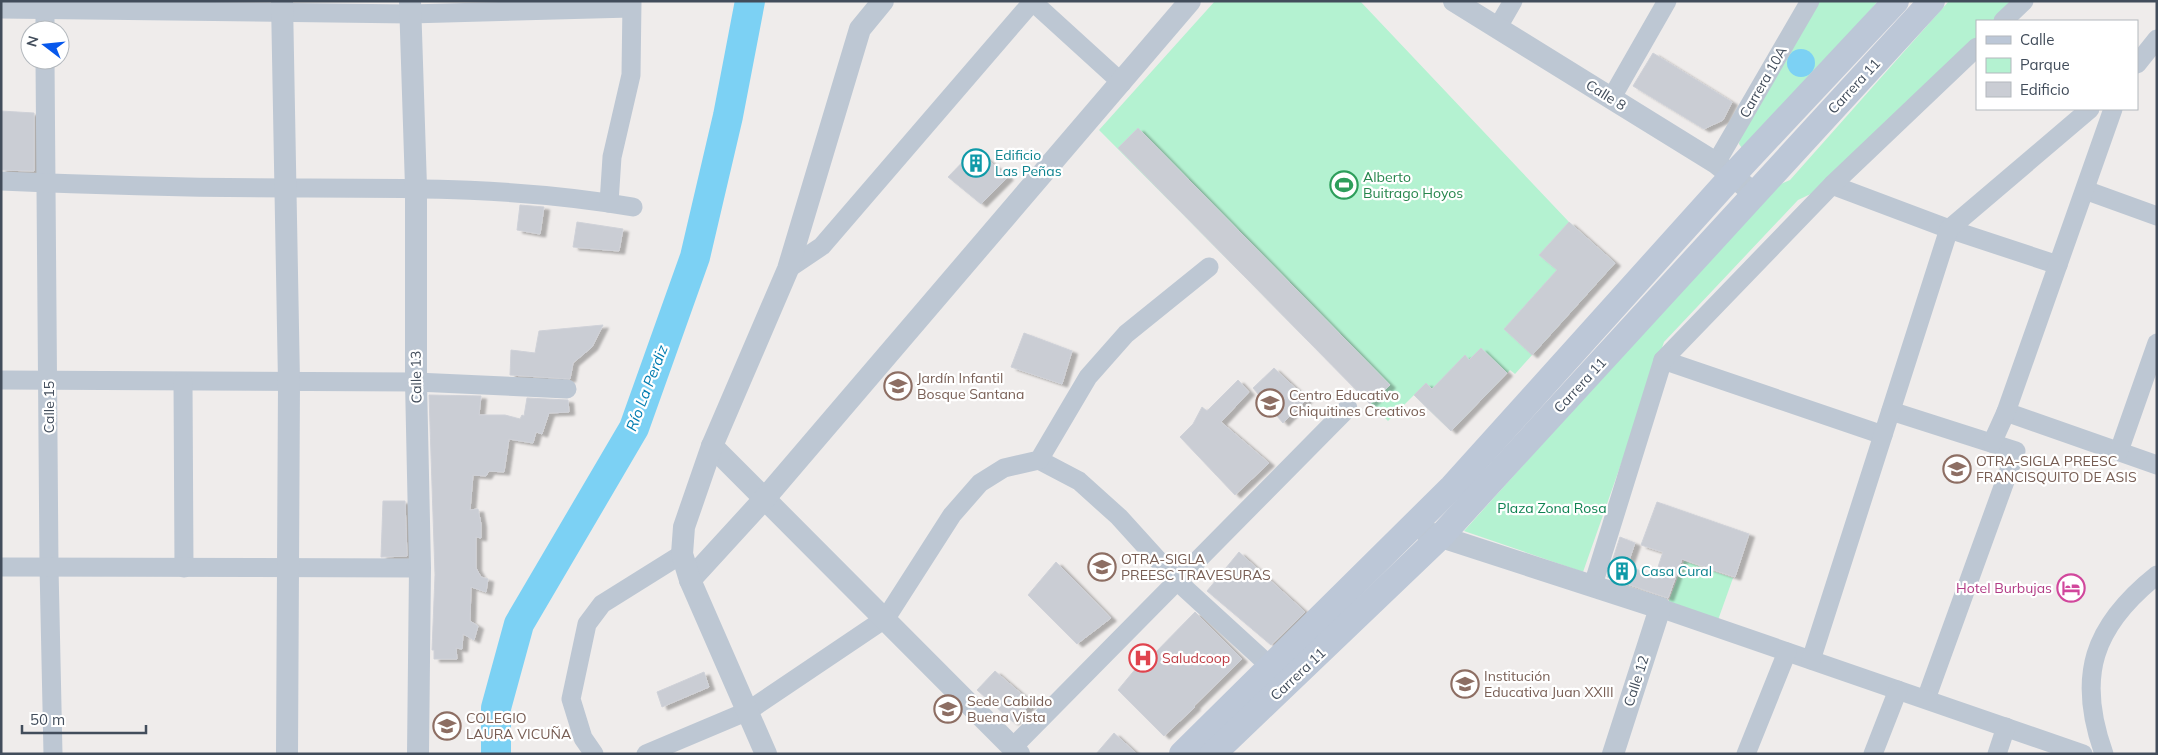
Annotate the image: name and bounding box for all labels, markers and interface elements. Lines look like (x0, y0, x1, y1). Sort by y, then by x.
north arrow (20, 20, 70, 70)
legend (1976, 20, 2138, 110)
text: Calle (2020, 30, 2054, 49)
text: N (22, 34, 43, 49)
street label: Carrera 10A (1735, 42, 1791, 121)
street label: Carrera 11 (1824, 55, 1884, 117)
text: Parque (2020, 55, 2070, 74)
street label: Calle 8 (1583, 76, 1629, 114)
text: Edificio (2020, 80, 2070, 99)
place label: Edificio Las Peñas (995, 146, 1062, 180)
building icon: Edificio Las Peñas (961, 148, 991, 178)
place label: Alberto Buitrago Hoyos (1363, 168, 1463, 202)
sports icon: Alberto Buitrago Hoyos (1329, 170, 1359, 200)
water label: Río La Perdiz (621, 342, 672, 434)
street label: Calle 13 (407, 351, 425, 403)
street label: Carrera 11 (1550, 354, 1610, 416)
place label: Jardín Infantil Bosque Santana (917, 369, 1024, 403)
school or university icon: Jardín Infantil Bosque Santana (883, 371, 913, 401)
street label: Calle 15 (40, 381, 58, 433)
place label: Centro Educativo Chiquitines Creativos (1289, 386, 1426, 420)
school or university icon: Centro Educativo Chiquitines Creativos (1255, 388, 1285, 418)
place label: OTRA-SIGLA PREESC FRANCISQUITO DE ASIS (1976, 452, 2137, 486)
school or university icon: OTRA-SIGLA PREESC FRANCISQUITO DE ASIS (1942, 454, 1972, 484)
park label: Plaza Zona Rosa (1497, 499, 1607, 517)
place label: OTRA-SIGLA PREESC TRAVESURAS (1121, 550, 1271, 584)
school or university icon: OTRA-SIGLA PREESC TRAVESURAS (1087, 552, 1117, 582)
building icon: Casa Cural (1607, 556, 1637, 586)
place label: Casa Cural (1641, 562, 1712, 580)
hotel icon: Hotel Burbujas (2056, 573, 2086, 603)
place label: Hotel Burbujas (1956, 579, 2052, 597)
hospital icon: Saludcoop (1128, 643, 1158, 673)
street label: Carrera 11 (1267, 644, 1329, 704)
place label: Saludcoop (1162, 649, 1230, 667)
street label: Calle 12 (1619, 653, 1653, 709)
place label: Institución Educativa Juan XXIII (1484, 667, 1614, 701)
school or university icon: Institución Educativa Juan XXIII (1450, 669, 1480, 699)
place label: Sede Cabildo Buena Vista (967, 692, 1052, 726)
school or university icon: Sede Cabildo Buena Vista (933, 694, 963, 724)
scale bar (22, 702, 146, 734)
place label: COLEGIO LAURA VICUÑA (466, 709, 572, 743)
text: 50 m (30, 710, 65, 729)
school or university icon: COLEGIO LAURA VICUÑA (432, 711, 462, 741)

